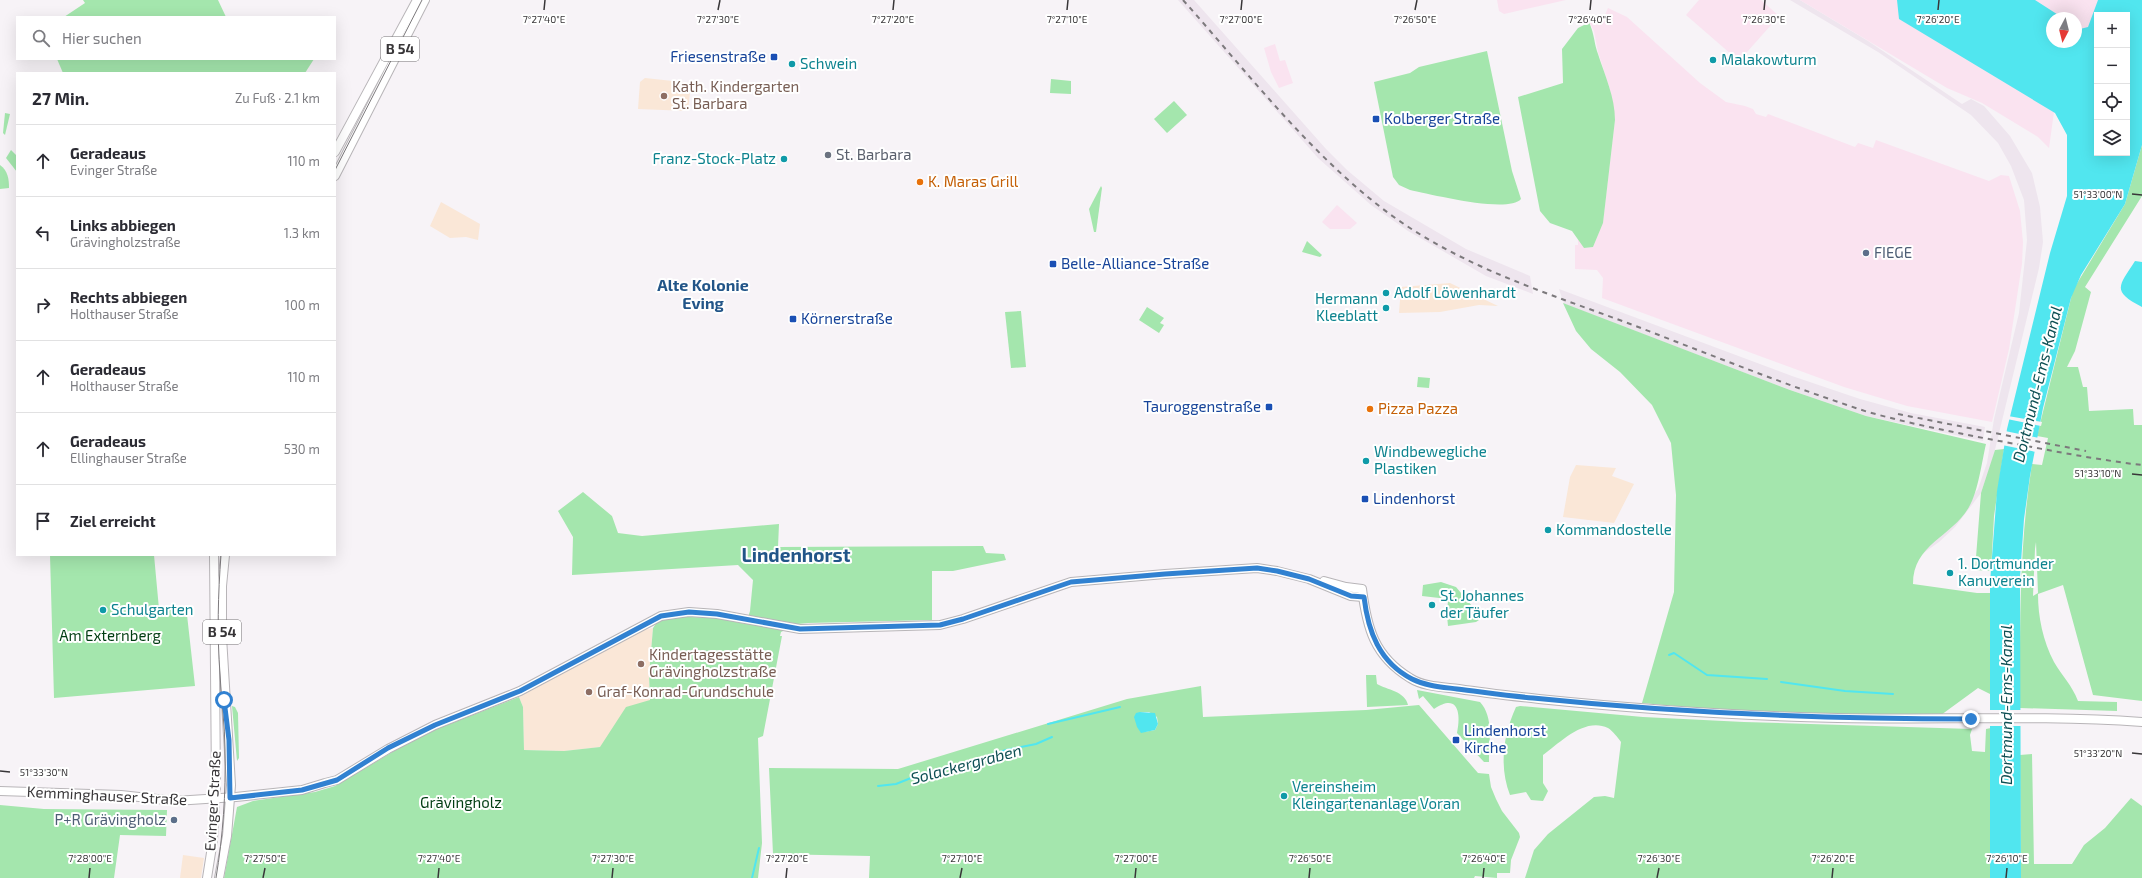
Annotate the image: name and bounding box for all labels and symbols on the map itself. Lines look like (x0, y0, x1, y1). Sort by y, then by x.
north arrow (2046, 12, 2082, 48)
text: 7°27'40"E (523, 13, 566, 25)
text: 7°27'30"E (697, 13, 740, 25)
text: 7°27'20"E (872, 13, 915, 25)
text: 7°27'10"E (1047, 13, 1088, 25)
text: 7°27'00"E (1220, 13, 1263, 25)
text: 7°26'50"E (1394, 13, 1437, 25)
text: 7°26'40"E (1568, 13, 1612, 25)
text: 7°26'30"E (1743, 13, 1786, 25)
text: 7°26'20"E (1917, 13, 1960, 25)
road number: B 54 (381, 37, 419, 61)
place label: Friesenstraße (670, 47, 766, 65)
place label: Malakowturm (1721, 50, 1817, 68)
marker: Friesenstraße (769, 52, 779, 62)
place label: Schwein (800, 54, 857, 72)
marker: Malakowturm (1708, 55, 1718, 65)
marker: Schwein (787, 59, 797, 69)
place label: Kath. Kindergarten St. Barbara (672, 77, 799, 112)
marker: Kath. Kindergarten St. Barbara (659, 91, 669, 101)
place label: Kolberger Straße (1384, 109, 1500, 127)
marker: Kolberger Straße (1371, 114, 1381, 124)
place label: St. Barbara (836, 145, 911, 163)
place label: Franz-Stock-Platz (652, 149, 776, 167)
marker: St. Barbara (823, 150, 833, 160)
marker: Franz-Stock-Platz (779, 154, 789, 164)
place label: K. Maras Grill (928, 172, 1019, 190)
marker: K. Maras Grill (915, 177, 925, 187)
text: 51°33'00"N (2074, 188, 2122, 200)
place label: FIEGE (1874, 243, 1912, 261)
marker: FIEGE (1861, 248, 1871, 258)
place label: Belle-Alliance-Straße (1061, 254, 1209, 272)
marker: Belle-Alliance-Straße (1048, 259, 1058, 269)
district label: Alte Kolonie Eving (657, 275, 749, 312)
place label: Adolf Löwenhardt (1394, 283, 1516, 301)
marker: Adolf Löwenhardt (1381, 288, 1391, 298)
place label: Hermann Kleeblatt (1315, 289, 1378, 324)
marker: Hermann Kleeblatt (1381, 303, 1391, 313)
water label: Dortmund-Ems-Kanal (2008, 304, 2065, 464)
place label: Körnerstraße (801, 309, 893, 327)
marker: Körnerstraße (788, 314, 798, 324)
place label: Tauroggenstraße (1143, 397, 1261, 415)
place label: Pizza Pazza (1378, 399, 1458, 417)
marker: Tauroggenstraße (1264, 402, 1274, 412)
marker: Pizza Pazza (1365, 404, 1375, 414)
place label: Windbewegliche Plastiken (1374, 442, 1487, 477)
marker: Windbewegliche Plastiken (1361, 456, 1371, 466)
text: 51°33'10"N (2075, 467, 2121, 479)
place label: Lindenhorst (1373, 489, 1455, 507)
marker: Lindenhorst (1360, 494, 1370, 504)
place label: Kommandostelle (1556, 520, 1672, 538)
marker: Kommandostelle (1543, 525, 1553, 535)
district label: Lindenhorst (742, 543, 851, 566)
place label: 1. Dortmunder Kanuverein (1958, 554, 2054, 589)
marker: 1. Dortmunder Kanuverein (1945, 568, 1955, 578)
place label: St. Johannes der Täufer (1440, 586, 1524, 621)
place label: Schulgarten (111, 600, 194, 618)
marker: St. Johannes der Täufer (1427, 600, 1437, 610)
marker: Schulgarten (98, 605, 108, 615)
road number: B 54 (203, 620, 241, 644)
water label: Dortmund-Ems-Kanal (1996, 625, 2015, 785)
park label: Am Externberg (59, 626, 161, 644)
place label: Kindertagesstätte Grävingholzstraße (649, 645, 777, 680)
marker: Kindertagesstätte Grävingholzstraße (636, 659, 646, 669)
place label: Graf-Konrad-Grundschule (597, 682, 774, 700)
marker: Graf-Konrad-Grundschule (584, 687, 594, 697)
route start (215, 691, 233, 709)
route end (1962, 710, 1980, 728)
place label: Lindenhorst Kirche (1464, 721, 1546, 756)
marker: Lindenhorst Kirche (1451, 735, 1461, 745)
water label: Solackergraben (908, 740, 1023, 787)
text: 51°33'20"N (2074, 747, 2122, 759)
street label: Evinger Straße (200, 750, 224, 852)
text: 51°33'30"N (20, 766, 68, 778)
place label: Vereinsheim Kleingartenanlage Voran (1292, 777, 1460, 812)
street label: Kemminghauser Straße (26, 782, 188, 808)
marker: Vereinsheim Kleingartenanlage Voran (1279, 791, 1289, 801)
park label: Grävingholz (420, 793, 502, 811)
place label: P+R Grävingholz (55, 810, 166, 828)
marker: P+R Grävingholz (169, 815, 179, 825)
text: 7°28'00"E (68, 852, 112, 864)
text: 7°27'50"E (244, 852, 286, 864)
text: 7°27'40"E (418, 852, 461, 864)
text: 7°27'30"E (592, 852, 635, 864)
text: 7°27'20"E (766, 852, 809, 864)
text: 7°27'10"E (942, 852, 983, 864)
text: 7°27'00"E (1115, 852, 1158, 864)
text: 7°26'50"E (1289, 852, 1332, 864)
text: 7°26'40"E (1462, 852, 1506, 864)
text: 7°26'30"E (1638, 852, 1681, 864)
text: 7°26'20"E (1812, 852, 1855, 864)
text: 7°26'10"E (1986, 852, 2028, 864)

